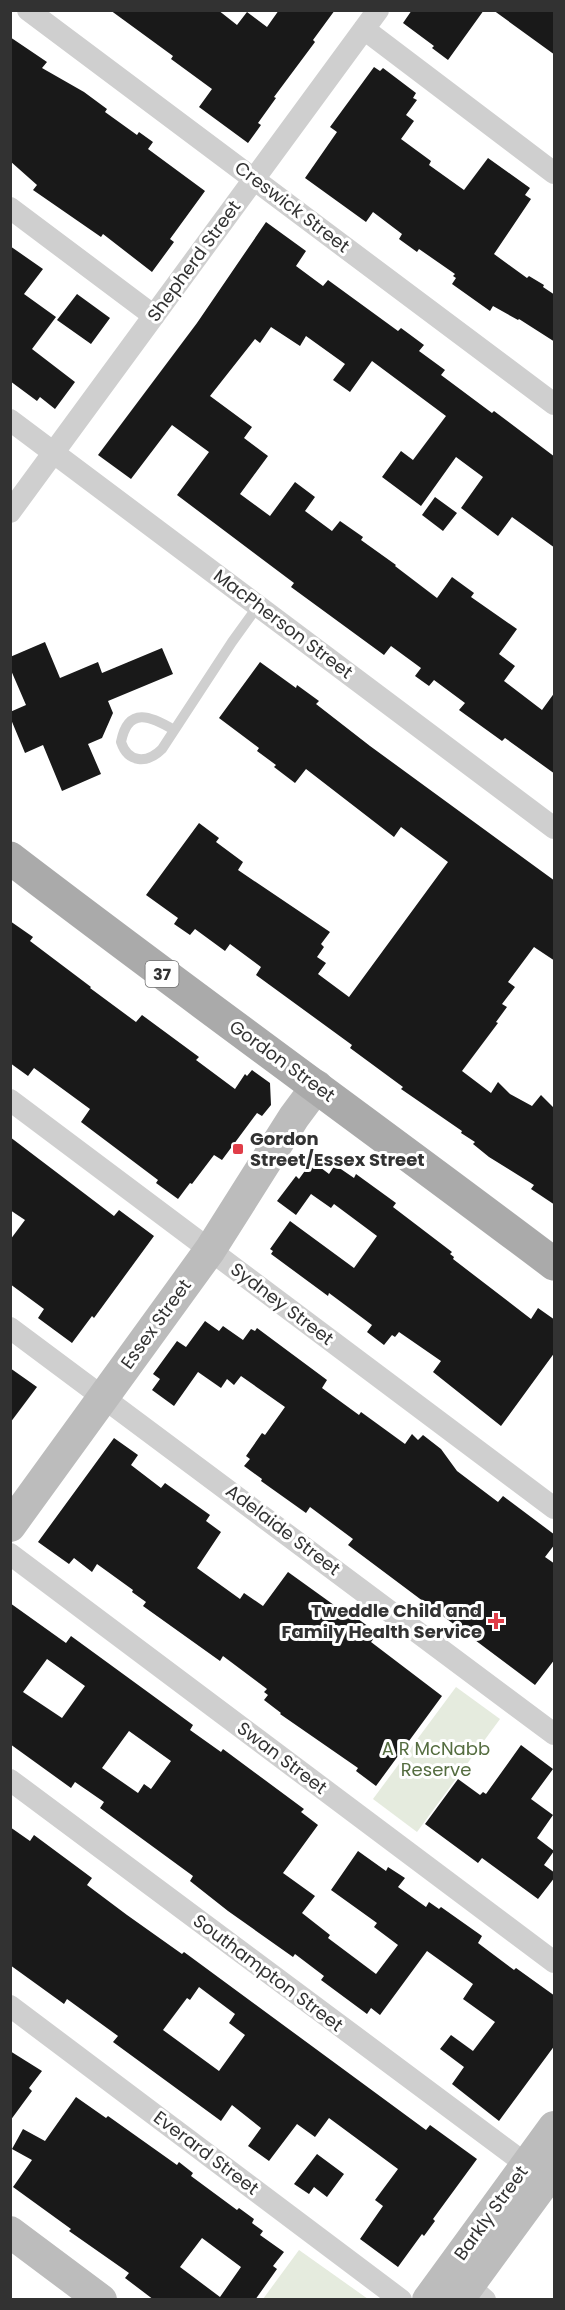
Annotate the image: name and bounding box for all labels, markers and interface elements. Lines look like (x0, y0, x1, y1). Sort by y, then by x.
street label: Creswick Street (230, 155, 355, 258)
street label: Shepherd Street (141, 195, 246, 327)
street label: MacPherson Street (209, 563, 358, 684)
road number: 37 (146, 961, 178, 987)
street label: Gordon Street (224, 1014, 340, 1107)
place label: Gordon Street/Essex Street (250, 1126, 425, 1172)
marker: Gordon Street/Essex Street (231, 1142, 245, 1156)
street label: Sydney Street (226, 1257, 339, 1351)
street label: Essex Street (115, 1274, 197, 1374)
street label: Adelaide Street (221, 1478, 346, 1581)
place label: Tweddle Child and Family Health Service (282, 1598, 482, 1644)
marker: Tweddle Child and Family Health Service (487, 1612, 505, 1630)
street label: Swan Street (232, 1716, 332, 1800)
park label: A R McNabb Reserve (382, 1736, 490, 1782)
street label: Southampton Street (188, 1908, 348, 2037)
street label: Everard Street (149, 2105, 264, 2200)
street label: Barkly Street (448, 2160, 533, 2265)

